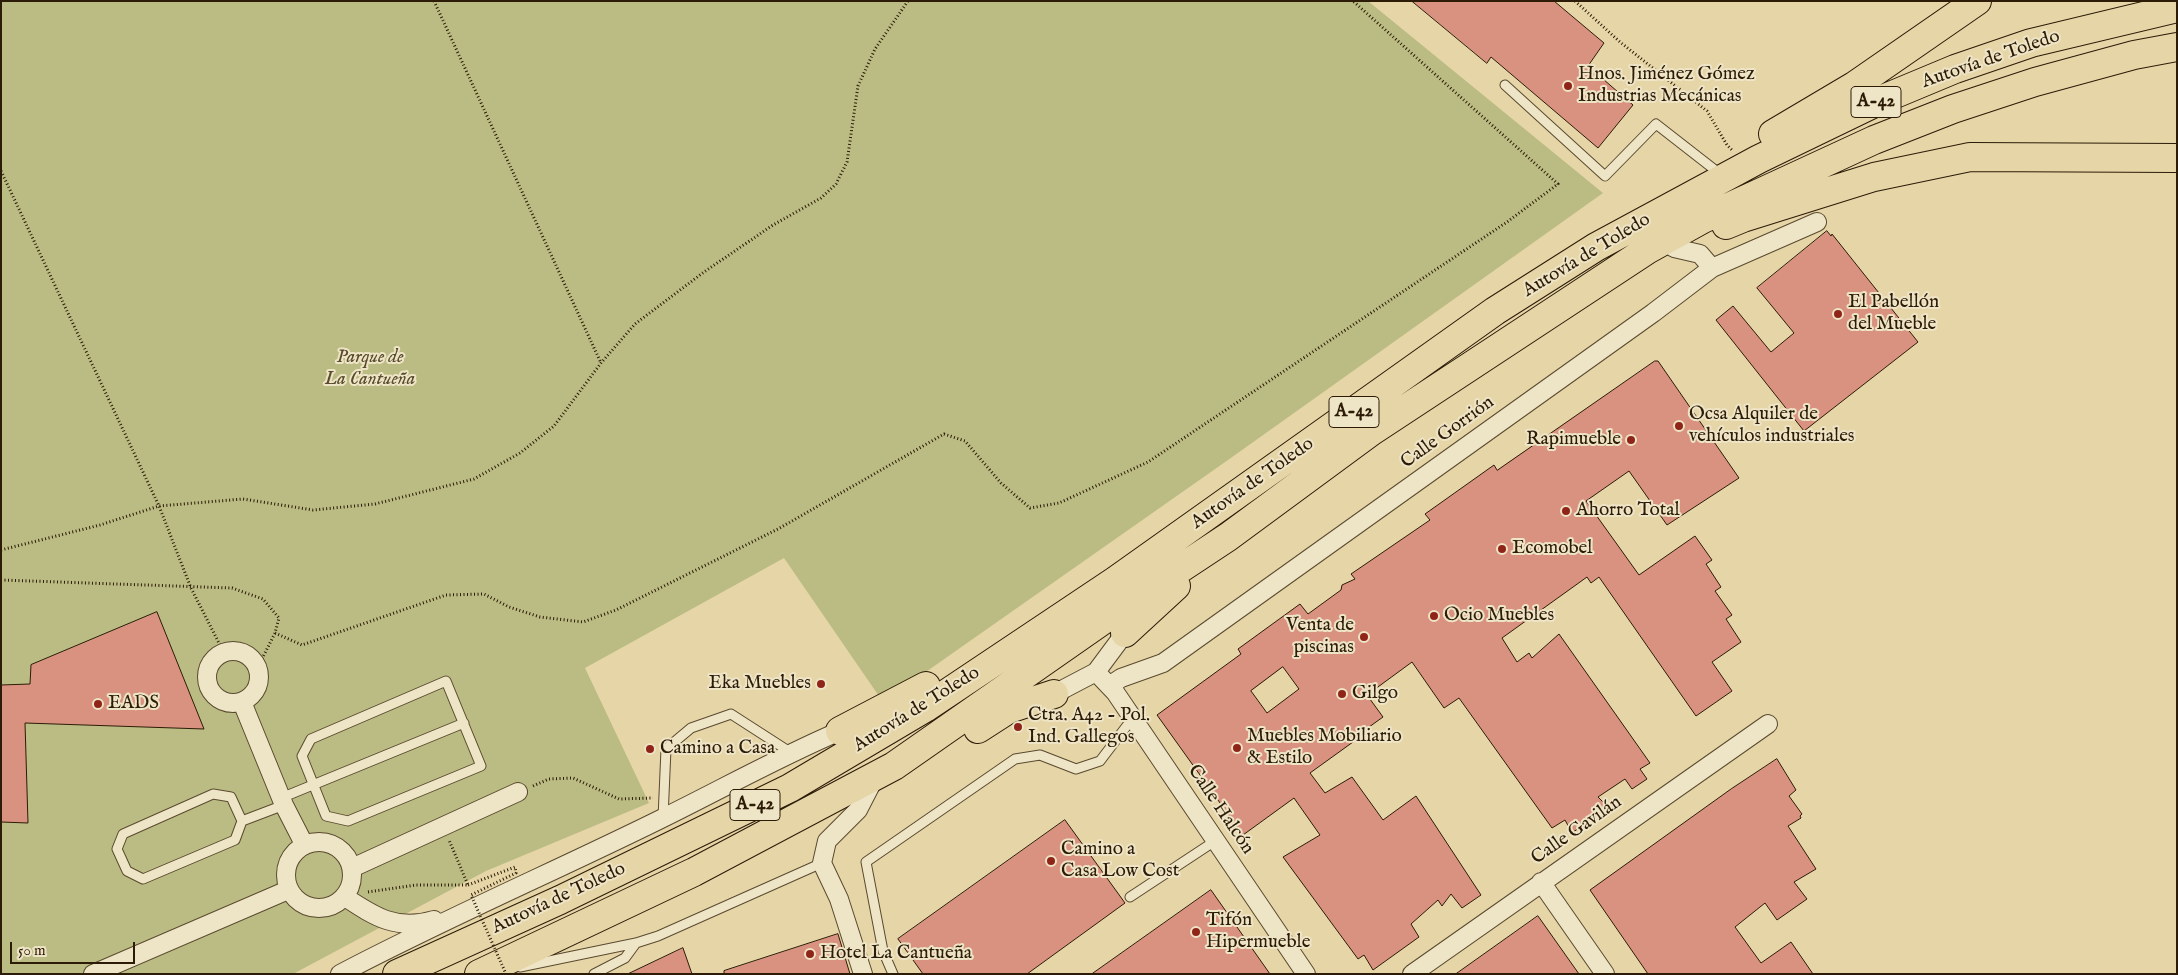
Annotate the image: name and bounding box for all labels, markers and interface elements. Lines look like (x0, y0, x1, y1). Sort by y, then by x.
street label: Autovía de Toledo (1919, 26, 2063, 94)
place label: Hnos. Jiménez Gómez Industrias Mecánicas (1578, 64, 1755, 108)
marker: Hnos. Jiménez Gómez Industrias Mecánicas (1562, 80, 1574, 92)
road number: A-42 (1851, 86, 1901, 118)
street label: Autovía de Toledo (1519, 209, 1655, 303)
place label: El Pabellón del Mueble (1848, 292, 1939, 336)
marker: El Pabellón del Mueble (1832, 308, 1844, 320)
park label: Parque de La Cantueña (325, 347, 415, 391)
street label: Calle Gorrión (1397, 392, 1499, 474)
road number: A-42 (1329, 397, 1379, 428)
place label: Ocsa Alquiler de vehículos industriales (1689, 404, 1855, 448)
marker: Ocsa Alquiler de vehículos industriales (1673, 420, 1685, 432)
place label: Rapimueble (1526, 429, 1621, 451)
street label: Autovía de Toledo (1187, 433, 1319, 535)
marker: Rapimueble (1625, 434, 1637, 446)
place label: Ahorro Total (1576, 500, 1680, 522)
marker: Ahorro Total (1560, 505, 1572, 517)
place label: Ecomobel (1512, 538, 1592, 560)
marker: Ecomobel (1496, 543, 1508, 555)
place label: Ocio Muebles (1444, 605, 1554, 627)
marker: Ocio Muebles (1428, 610, 1440, 622)
place label: Venta de piscinas (1286, 615, 1354, 659)
marker: Venta de piscinas (1358, 631, 1370, 643)
street label: Autovía de Toledo (850, 662, 984, 758)
place label: Eka Muebles (709, 673, 811, 695)
marker: Eka Muebles (815, 678, 827, 690)
place label: Gilgo (1352, 683, 1398, 705)
marker: Gilgo (1336, 688, 1348, 700)
place label: EADS (108, 693, 159, 715)
marker: EADS (92, 698, 104, 710)
place label: Ctra. A42 - Pol. Ind. Gallegos (1028, 705, 1150, 749)
marker: Ctra. A42 - Pol. Ind. Gallegos (1012, 721, 1024, 733)
place label: Muebles Mobiliario & Estilo (1247, 726, 1402, 770)
place label: Camino a Casa (660, 738, 775, 760)
marker: Muebles Mobiliario & Estilo (1231, 742, 1243, 754)
marker: Camino a Casa (644, 743, 656, 755)
street label: Calle Halcón (1182, 761, 1258, 859)
road number: A-42 (730, 790, 780, 820)
street label: Calle Gavilán (1527, 792, 1627, 870)
place label: Camino a Casa Low Cost (1061, 839, 1179, 883)
marker: Camino a Casa Low Cost (1045, 855, 1057, 867)
street label: Autovía de Toledo (489, 858, 629, 940)
place label: Tifón Hipermueble (1206, 910, 1310, 954)
marker: Tifón Hipermueble (1190, 926, 1202, 938)
scale bar (12, 932, 138, 964)
text: 50 m (18, 941, 46, 960)
place label: Hotel La Cantueña (820, 943, 972, 965)
marker: Hotel La Cantueña (804, 948, 816, 960)

